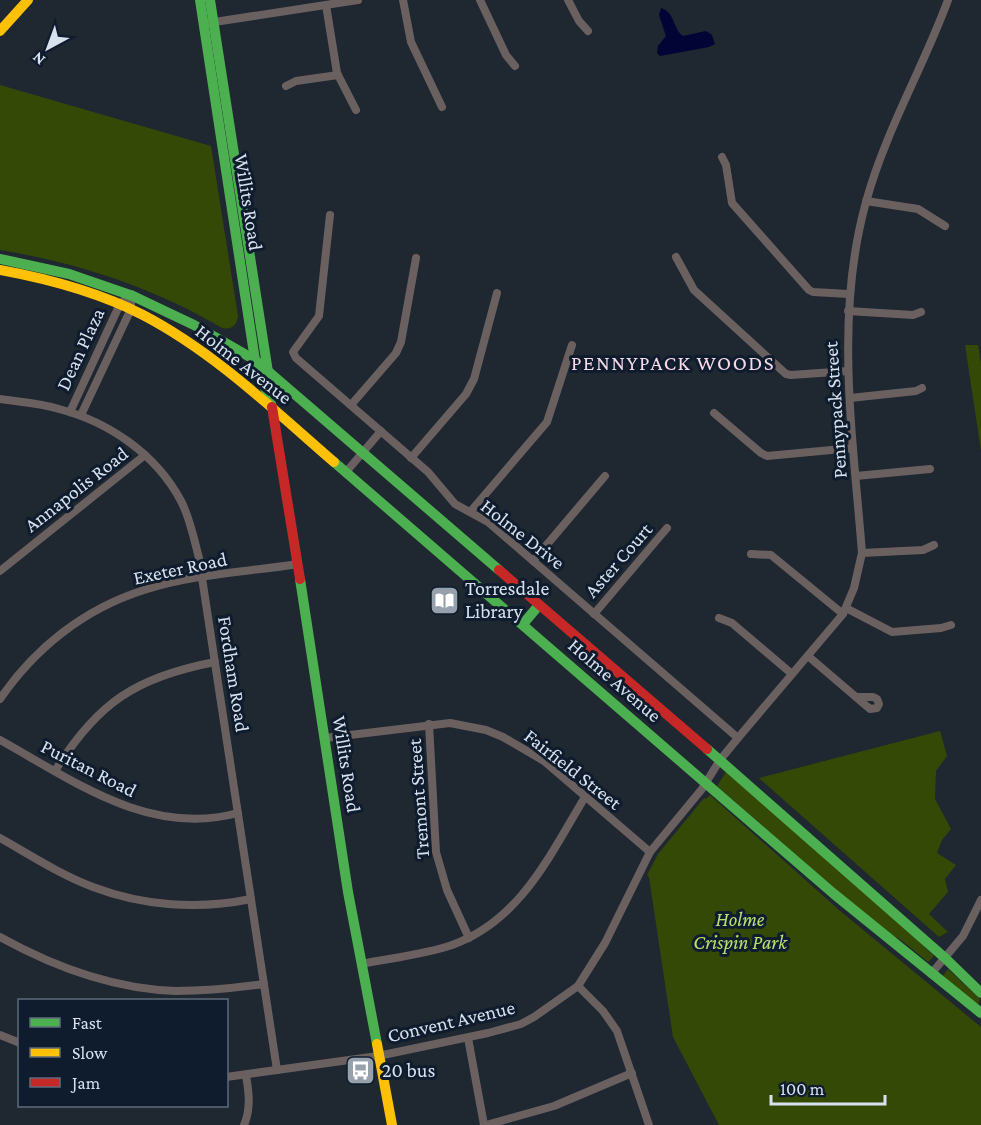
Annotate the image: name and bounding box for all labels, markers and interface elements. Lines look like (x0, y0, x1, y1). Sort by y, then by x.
north arrow (18, 18, 78, 78)
text: N (29, 49, 48, 69)
street label: Willits Road (231, 152, 268, 252)
street label: Dean Plaza (51, 304, 109, 394)
street label: Holme Avenue (192, 320, 297, 408)
street label: Pennypack Street (819, 340, 852, 479)
district label: PENNYPACK WOODS (571, 351, 775, 375)
street label: Annapolis Road (20, 442, 133, 537)
street label: Holme Drive (477, 494, 569, 574)
street label: Aster Court (580, 518, 657, 602)
street label: Exeter Road (131, 547, 229, 589)
place label: Torresdale Library (465, 577, 549, 623)
library icon: Torresdale Library (428, 584, 460, 616)
street label: Fordham Road (214, 615, 254, 734)
street label: Holme Avenue (564, 634, 666, 726)
street label: Willits Road (329, 714, 366, 814)
street label: Fairfield Street (520, 724, 626, 814)
street label: Puritan Road (38, 735, 141, 802)
street label: Tremont Street (403, 738, 433, 860)
park label: Holme Crispin Park (693, 908, 788, 954)
street label: Convent Avenue (385, 996, 517, 1046)
legend (18, 999, 228, 1107)
text: Fast (72, 1013, 103, 1033)
text: Slow (72, 1043, 108, 1063)
bus stop icon: 20 bus (345, 1054, 377, 1086)
place label: 20 bus (382, 1059, 435, 1081)
scale bar (771, 1068, 885, 1106)
text: Jam (70, 1073, 101, 1093)
text: 100 m (780, 1079, 825, 1099)

